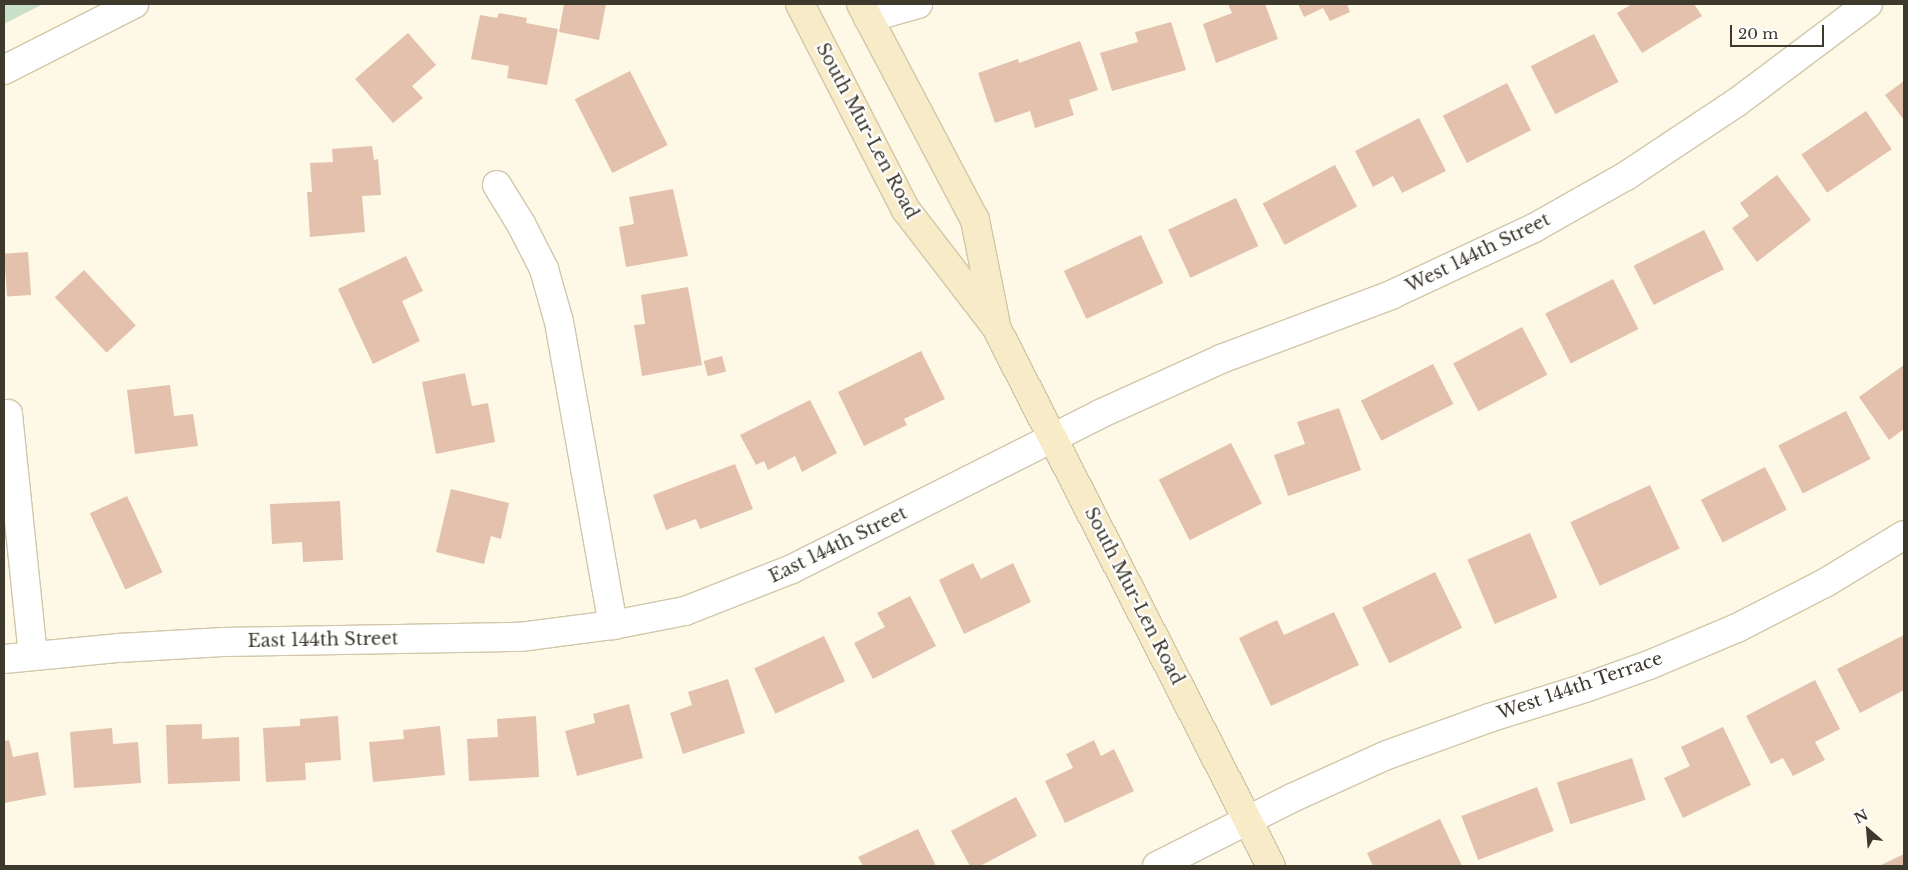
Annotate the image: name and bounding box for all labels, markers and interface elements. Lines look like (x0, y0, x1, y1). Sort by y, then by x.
scale bar (1733, 15, 1827, 47)
text: 20 m (1738, 24, 1778, 43)
street label: South Mur-Len Road (811, 39, 923, 223)
street label: West 144th Street (1402, 209, 1554, 297)
street label: East 144th Street (766, 502, 910, 588)
street label: South Mur-Len Road (1080, 504, 1188, 688)
street label: East 144th Street (247, 628, 399, 652)
street label: West 144th Terrace (1494, 648, 1666, 724)
north arrow (1843, 805, 1893, 855)
text: N (1851, 806, 1871, 828)

